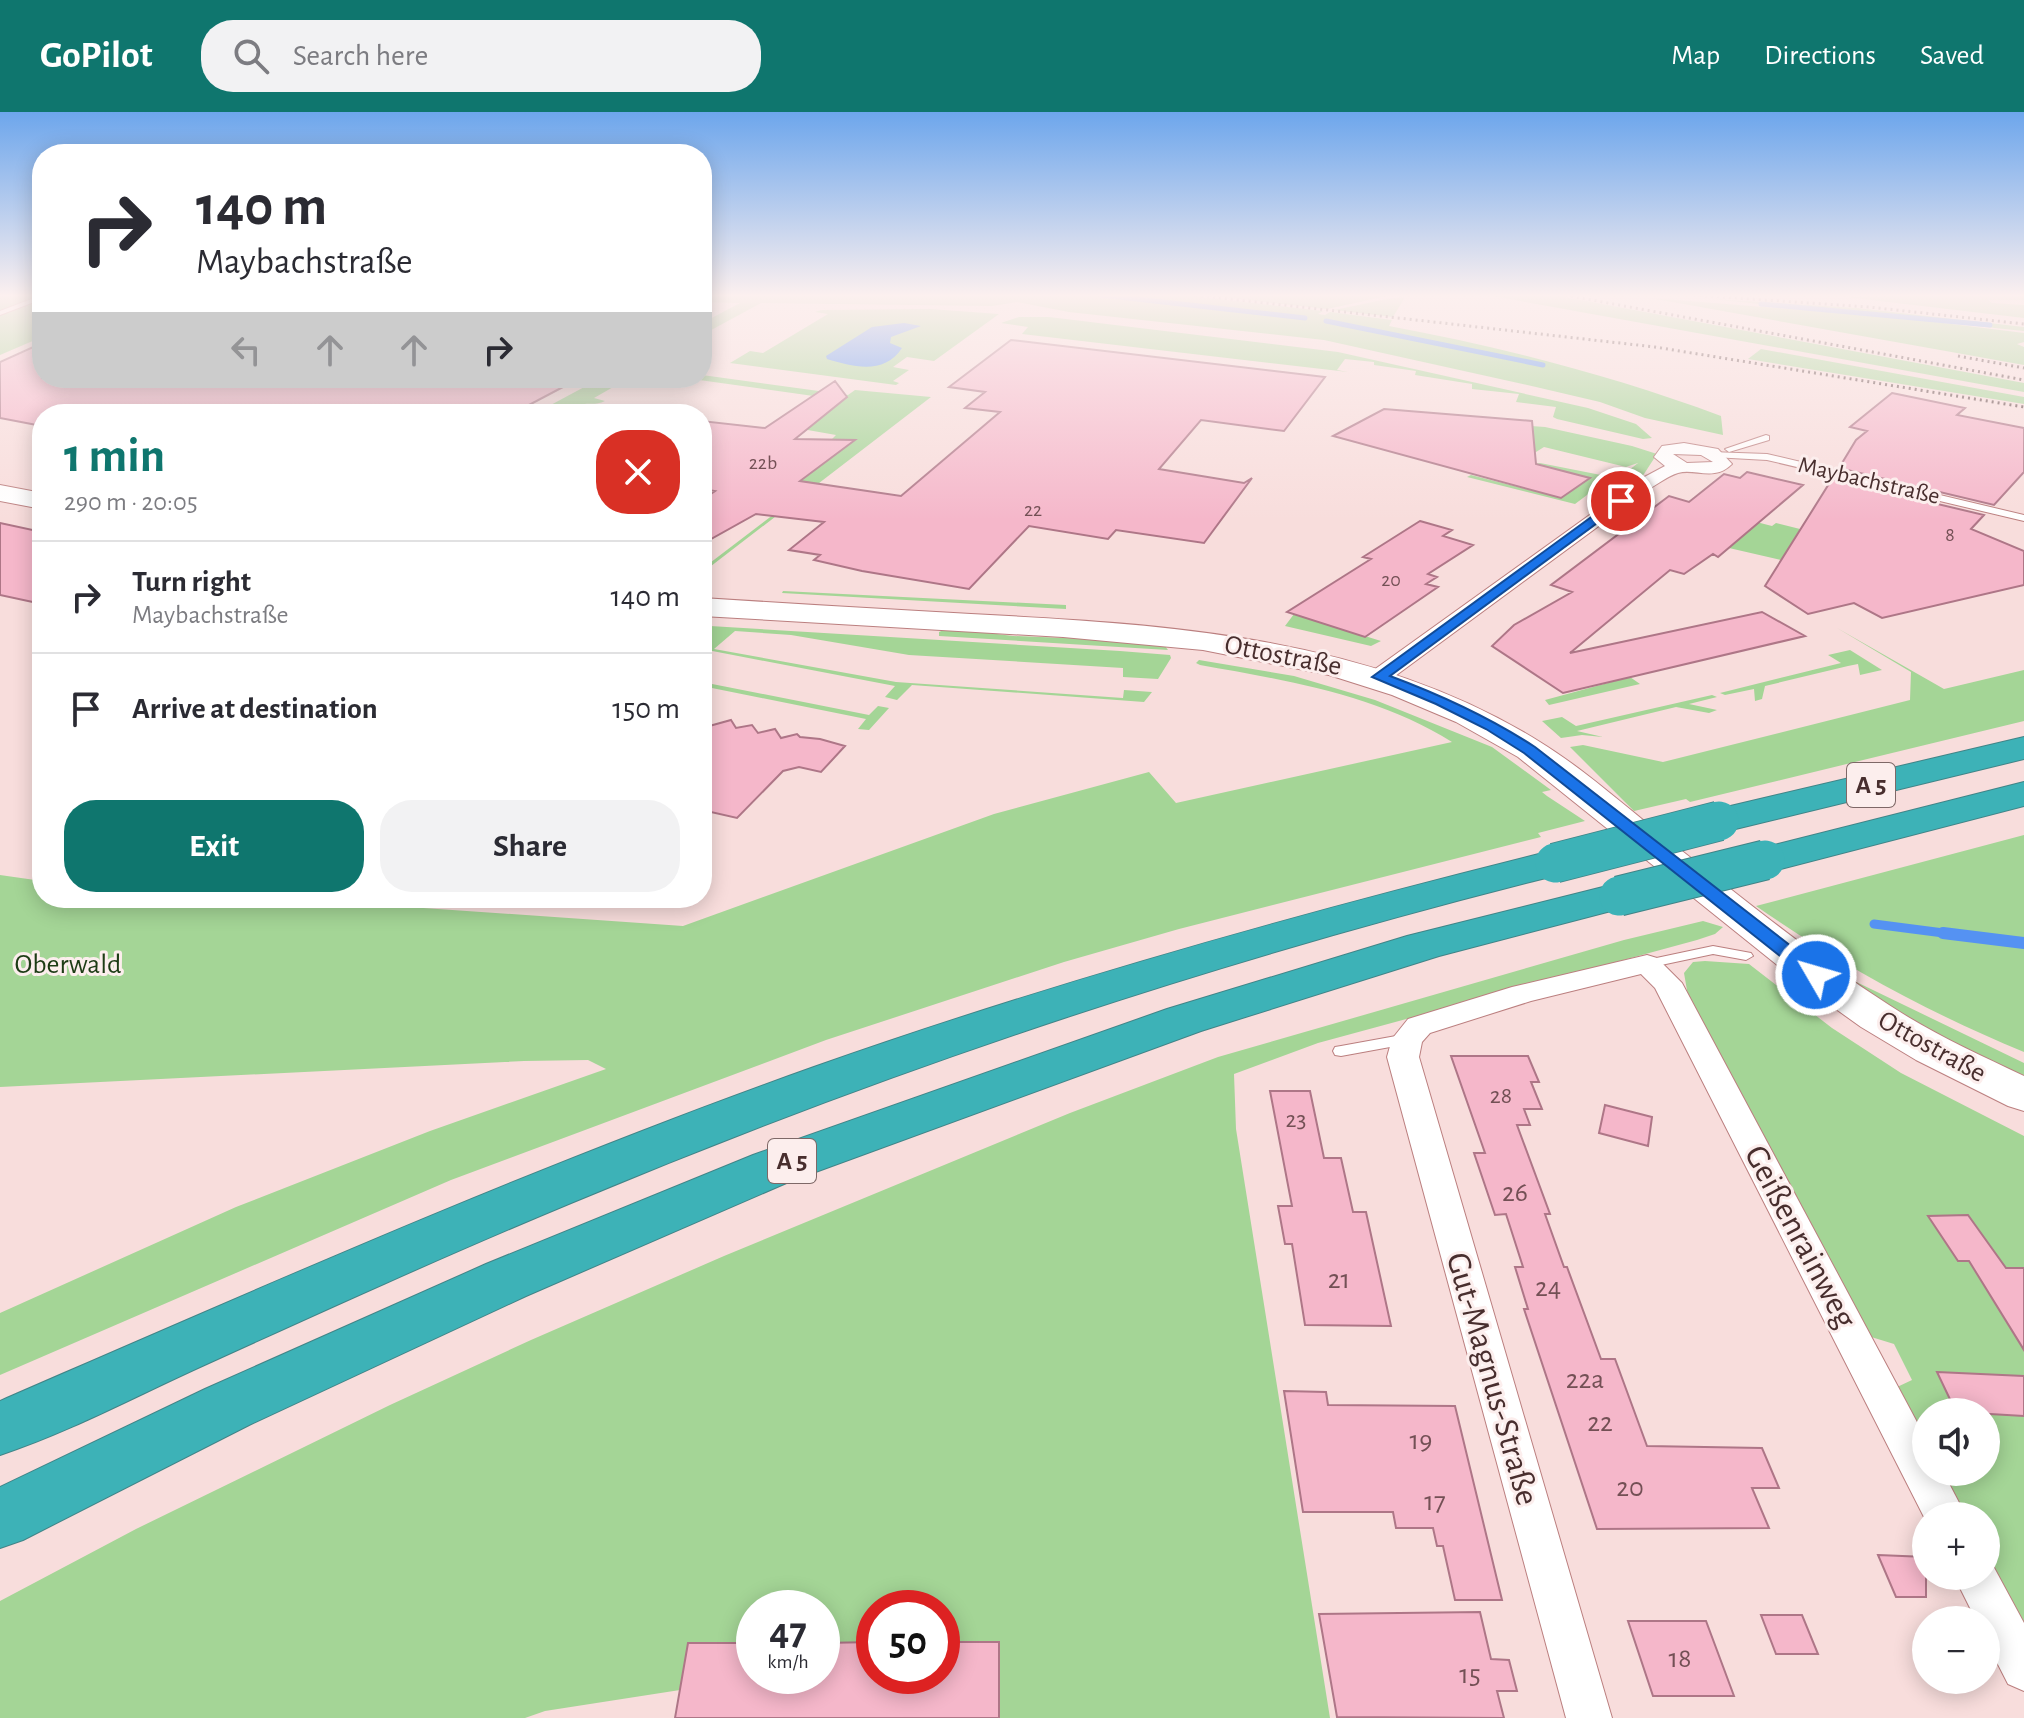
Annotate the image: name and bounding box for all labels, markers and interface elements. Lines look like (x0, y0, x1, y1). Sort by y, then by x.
search box (201, 20, 761, 92)
icon: search (229, 34, 273, 78)
text: GoPilot (40, 37, 153, 75)
text: Search here (293, 41, 428, 71)
text: Map (1671, 42, 1720, 70)
text: Directions (1764, 42, 1876, 70)
text: Saved (1920, 42, 1984, 70)
icon: right (64, 176, 168, 280)
text: 140 m (196, 179, 327, 235)
text: Maybachstraße (196, 244, 413, 280)
icon: left (224, 328, 268, 372)
icon: ahead (308, 328, 352, 372)
icon: ahead (392, 328, 436, 372)
icon: right (476, 328, 520, 372)
button: close (596, 430, 680, 514)
text: 1 min (64, 433, 165, 481)
house number: 22b (749, 453, 777, 473)
street label: Maybachstraße (1796, 453, 1942, 509)
pin (1587, 467, 1655, 535)
icon: arrive (1599, 479, 1643, 523)
text: 290 m · 20:05 (64, 489, 198, 515)
house number: 22 (1024, 500, 1042, 520)
house number: 8 (1945, 525, 1955, 545)
text: Turn right (132, 567, 251, 597)
house number: 20 (1381, 570, 1401, 590)
icon: right (64, 575, 108, 619)
text: 140 m (610, 582, 680, 612)
text: Maybachstraße (132, 602, 288, 628)
street label: Ottostraße (1222, 631, 1344, 681)
icon: arrive (64, 687, 108, 731)
text: Arrive at destination (132, 694, 378, 724)
text: 150 m (612, 694, 680, 724)
road number: A 5 (1847, 763, 1895, 807)
button: Exit (64, 800, 364, 892)
button: Share (380, 800, 680, 892)
position arrow (1774, 933, 1858, 1017)
park label: Oberwald (14, 951, 122, 979)
street label: Ottostraße (1873, 1006, 1991, 1088)
house number: 28 (1490, 1084, 1512, 1108)
house number: 23 (1286, 1108, 1306, 1132)
road number: A 5 (768, 1139, 816, 1183)
street label: Geißenrainweg (1738, 1140, 1863, 1334)
house number: 26 (1502, 1179, 1528, 1207)
street label: Gut-Magnus-Straße (1440, 1249, 1544, 1509)
house number: 21 (1328, 1266, 1350, 1294)
house number: 24 (1535, 1274, 1561, 1302)
house number: 22a (1566, 1366, 1604, 1394)
map controls (1912, 1398, 2000, 1694)
button: sound (1912, 1398, 2000, 1486)
house number: 22 (1587, 1409, 1613, 1437)
house number: 19 (1410, 1427, 1432, 1455)
house number: 20 (1616, 1474, 1644, 1502)
house number: 17 (1424, 1488, 1446, 1516)
button: + (1912, 1502, 2000, 1590)
speed limit sign: 50 (856, 1590, 960, 1694)
button: − (1912, 1606, 2000, 1694)
text: 47 (769, 1612, 807, 1652)
house number: 18 (1669, 1645, 1691, 1673)
text: km/h (767, 1652, 809, 1672)
house number: 15 (1459, 1661, 1481, 1689)

